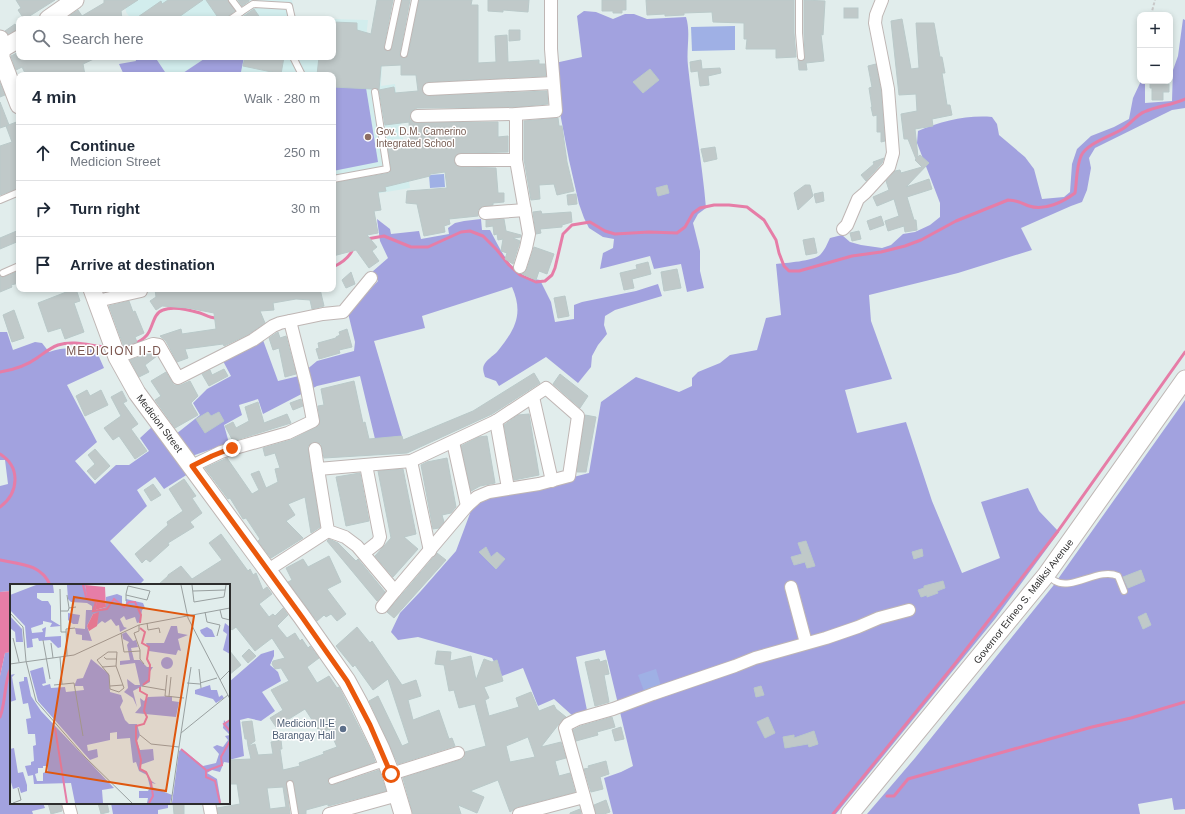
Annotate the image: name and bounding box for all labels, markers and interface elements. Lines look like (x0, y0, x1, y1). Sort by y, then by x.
map controls (1137, 12, 1173, 84)
button: + (1137, 12, 1173, 48)
search box (16, 16, 336, 60)
icon: search (30, 27, 52, 49)
text: Search here (62, 30, 144, 47)
button: − (1137, 48, 1173, 84)
text: 4 min (32, 88, 76, 107)
text: Walk · 280 m (244, 91, 320, 106)
place label: Gov. D.M. Camerino Integrated School (376, 126, 467, 149)
marker: Gov. D.M. Camerino Integrated School (363, 132, 373, 142)
text: Continue (70, 137, 135, 154)
icon: ahead (32, 142, 54, 164)
text: 250 m (284, 145, 320, 160)
text: Medicion Street (70, 154, 160, 169)
icon: right (32, 198, 54, 220)
text: Turn right (70, 200, 140, 217)
text: 30 m (291, 201, 320, 216)
icon: arrive (32, 254, 54, 276)
text: Arrive at destination (70, 256, 215, 273)
district label: MEDICION II-D (66, 344, 162, 358)
street label: Medicion Street (134, 392, 185, 455)
route end (223, 439, 241, 457)
street label: Governor Erineo S. Maliksi Avenue (971, 537, 1076, 666)
inset map (10, 584, 230, 804)
place label: Medicion II-E Barangay Hall (272, 718, 335, 741)
marker: Medicion II-E Barangay Hall (338, 724, 348, 734)
route start (382, 765, 400, 783)

